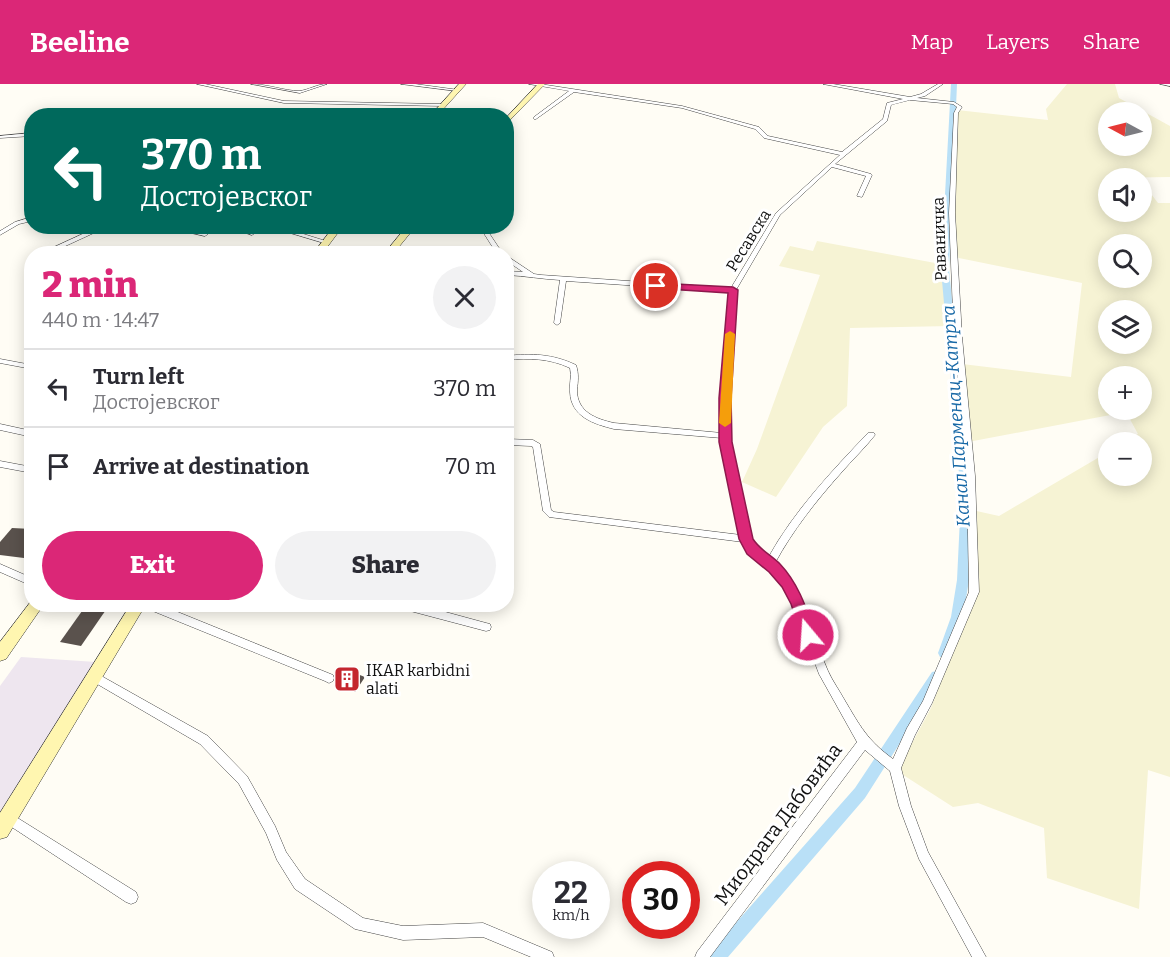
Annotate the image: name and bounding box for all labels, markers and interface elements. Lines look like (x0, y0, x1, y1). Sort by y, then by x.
text: Beeline (30, 26, 130, 59)
text: Map (911, 29, 953, 55)
text: Layers (986, 29, 1050, 55)
text: Share (1083, 29, 1140, 55)
north arrow (1098, 102, 1152, 156)
map controls (1098, 102, 1152, 486)
text: 370 m (141, 130, 261, 180)
icon: left (42, 132, 120, 210)
button: sound (1098, 168, 1152, 222)
text: Достојевског (141, 181, 312, 213)
street label: Раваничка (929, 196, 950, 281)
street label: Ресавска (722, 206, 775, 275)
button: search (1098, 234, 1152, 288)
pin (630, 260, 681, 311)
text: 2 min (42, 263, 138, 307)
button: close (433, 266, 496, 329)
icon: arrive (639, 269, 672, 302)
button: layers (1098, 300, 1152, 354)
water label: Канал Парменац-Катрга (937, 304, 975, 528)
text: 440 m · 14:47 (42, 308, 159, 332)
text: Turn left (93, 363, 185, 390)
button: + (1098, 366, 1152, 420)
icon: left (42, 372, 75, 405)
text: 370 m (433, 375, 496, 402)
text: Достојевског (93, 390, 220, 414)
button: − (1098, 432, 1152, 486)
icon: arrive (42, 450, 75, 483)
text: Arrive at destination (93, 453, 309, 480)
text: 70 m (446, 453, 496, 480)
button: Exit (42, 531, 263, 600)
button: Share (275, 531, 496, 600)
position arrow (776, 603, 840, 667)
place label: IKAR karbidni alati (366, 661, 470, 698)
building icon: IKAR karbidni alati (332, 664, 362, 694)
street label: Миодрага Дабовића (709, 738, 847, 910)
speed limit sign: 30 (622, 861, 700, 939)
text: 22 (554, 875, 588, 911)
text: km/h (552, 906, 590, 924)

